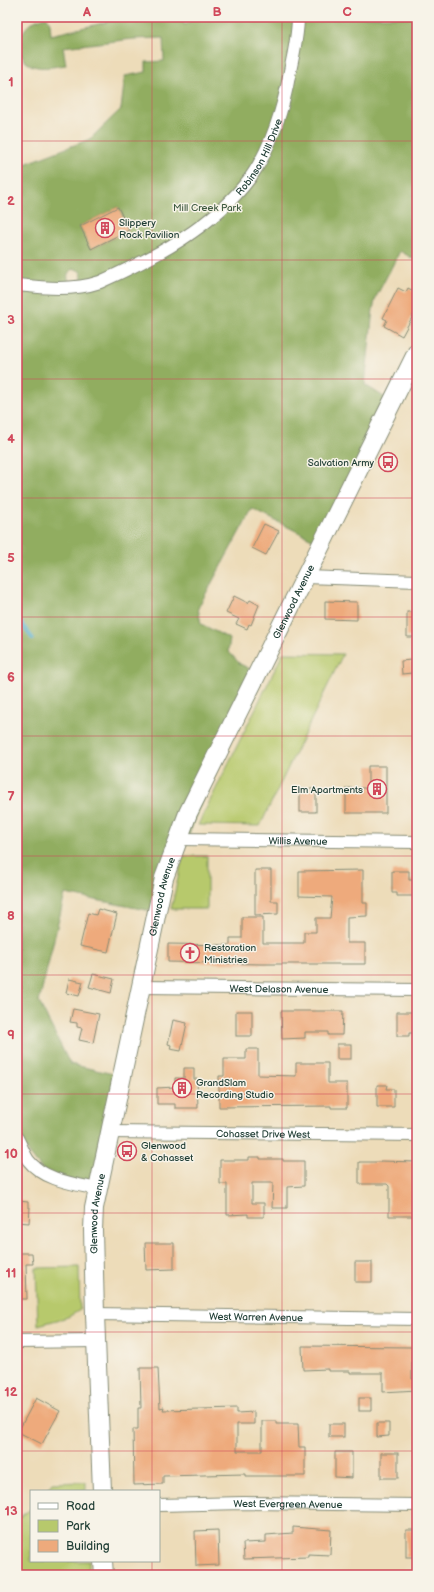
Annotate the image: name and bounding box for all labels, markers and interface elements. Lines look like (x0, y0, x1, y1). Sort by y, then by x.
text: A (82, 4, 91, 20)
text: B (212, 4, 222, 20)
text: C (342, 4, 352, 20)
text: 1 (8, 74, 14, 90)
street label: Robinson Hill Drive (233, 117, 285, 198)
text: 2 (7, 193, 15, 209)
park label: Mill Creek Park (173, 202, 241, 214)
building icon: Slippery Rock Pavilion (94, 217, 116, 239)
place label: Slippery Rock Pavilion (119, 217, 180, 241)
text: 3 (7, 312, 15, 328)
text: 4 (7, 431, 15, 447)
bus stop icon: Salvation Army (377, 451, 399, 473)
place label: Salvation Army (308, 457, 374, 469)
text: 5 (7, 550, 15, 566)
street label: Glenwood Avenue (271, 563, 317, 641)
text: 6 (7, 669, 15, 685)
building icon: Elm Apartments (366, 778, 388, 800)
place label: Elm Apartments (291, 784, 363, 796)
text: 7 (7, 789, 15, 805)
street label: Willis Avenue (268, 835, 328, 848)
street label: Glenwood Avenue (147, 855, 178, 937)
text: 8 (7, 908, 15, 924)
church icon: Restoration Ministries (179, 942, 201, 964)
place label: Restoration Ministries (204, 942, 257, 966)
street label: West Delason Avenue (230, 983, 328, 996)
text: 9 (7, 1027, 15, 1043)
building icon: GrandSlam Recording Studio (171, 1077, 193, 1099)
place label: GrandSlam Recording Studio (196, 1077, 274, 1101)
street label: Cohasset Drive West (216, 1128, 310, 1141)
bus stop icon: Glenwood & Cohasset (116, 1140, 138, 1162)
place label: Glenwood & Cohasset (141, 1140, 193, 1164)
text: 10 (4, 1146, 18, 1162)
street label: Glenwood Avenue (88, 1172, 108, 1254)
text: 11 (6, 1265, 16, 1281)
street label: West Warren Avenue (209, 1311, 303, 1324)
text: 12 (4, 1384, 18, 1400)
legend (30, 1490, 160, 1562)
street label: West Evergreen Avenue (233, 1498, 343, 1511)
text: Road (66, 1499, 95, 1514)
text: 13 (4, 1503, 18, 1519)
text: Park (66, 1519, 90, 1534)
text: Building (66, 1539, 110, 1554)

